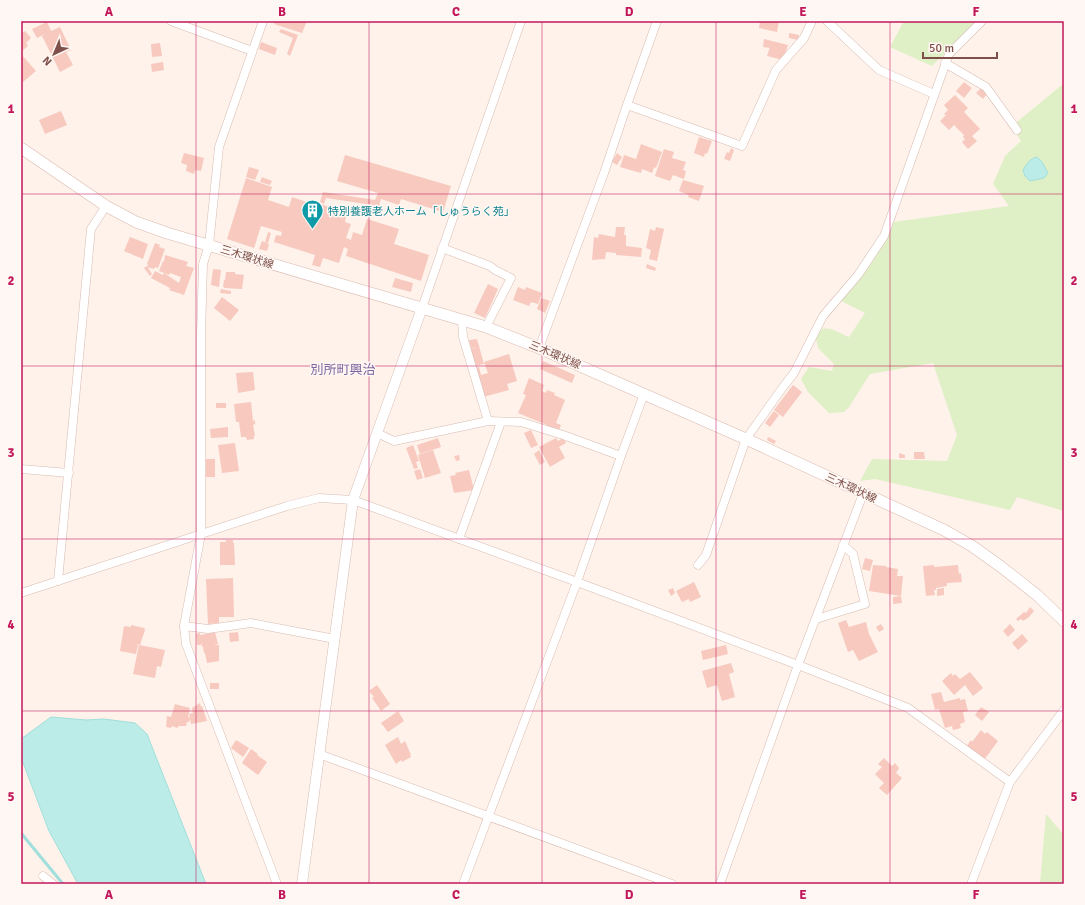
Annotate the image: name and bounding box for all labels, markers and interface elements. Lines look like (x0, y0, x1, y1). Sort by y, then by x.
text: A (105, 4, 114, 20)
text: B (278, 4, 286, 20)
text: C (452, 4, 460, 20)
text: D (625, 4, 634, 20)
text: E (799, 4, 807, 20)
text: F (973, 4, 980, 20)
north arrow (34, 34, 74, 74)
scale bar (923, 34, 997, 60)
text: 50 m (929, 41, 954, 56)
text: N (40, 53, 55, 68)
text: 1 (7, 101, 15, 117)
text: 1 (1070, 101, 1078, 117)
building icon: 特別養護老人ホーム「しゅうらく苑」 (299, 198, 325, 231)
place label: 特別養護老人ホーム「しゅうらく苑」 (328, 205, 515, 218)
street label: 三木環状線 (219, 243, 275, 271)
text: 2 (7, 273, 15, 289)
text: 2 (1070, 273, 1078, 289)
street label: 三木環状線 (527, 338, 583, 372)
district label: 別所町興治 (310, 362, 376, 378)
text: 3 (7, 445, 15, 461)
text: 3 (1070, 445, 1078, 461)
street label: 三木環状線 (823, 470, 879, 506)
text: 4 (7, 617, 15, 633)
text: 4 (1070, 617, 1078, 633)
text: 5 (7, 789, 15, 805)
text: 5 (1070, 789, 1078, 805)
text: A (105, 887, 114, 903)
text: B (278, 887, 286, 903)
text: C (452, 887, 460, 903)
text: D (625, 887, 634, 903)
text: E (799, 887, 807, 903)
text: F (973, 887, 980, 903)

